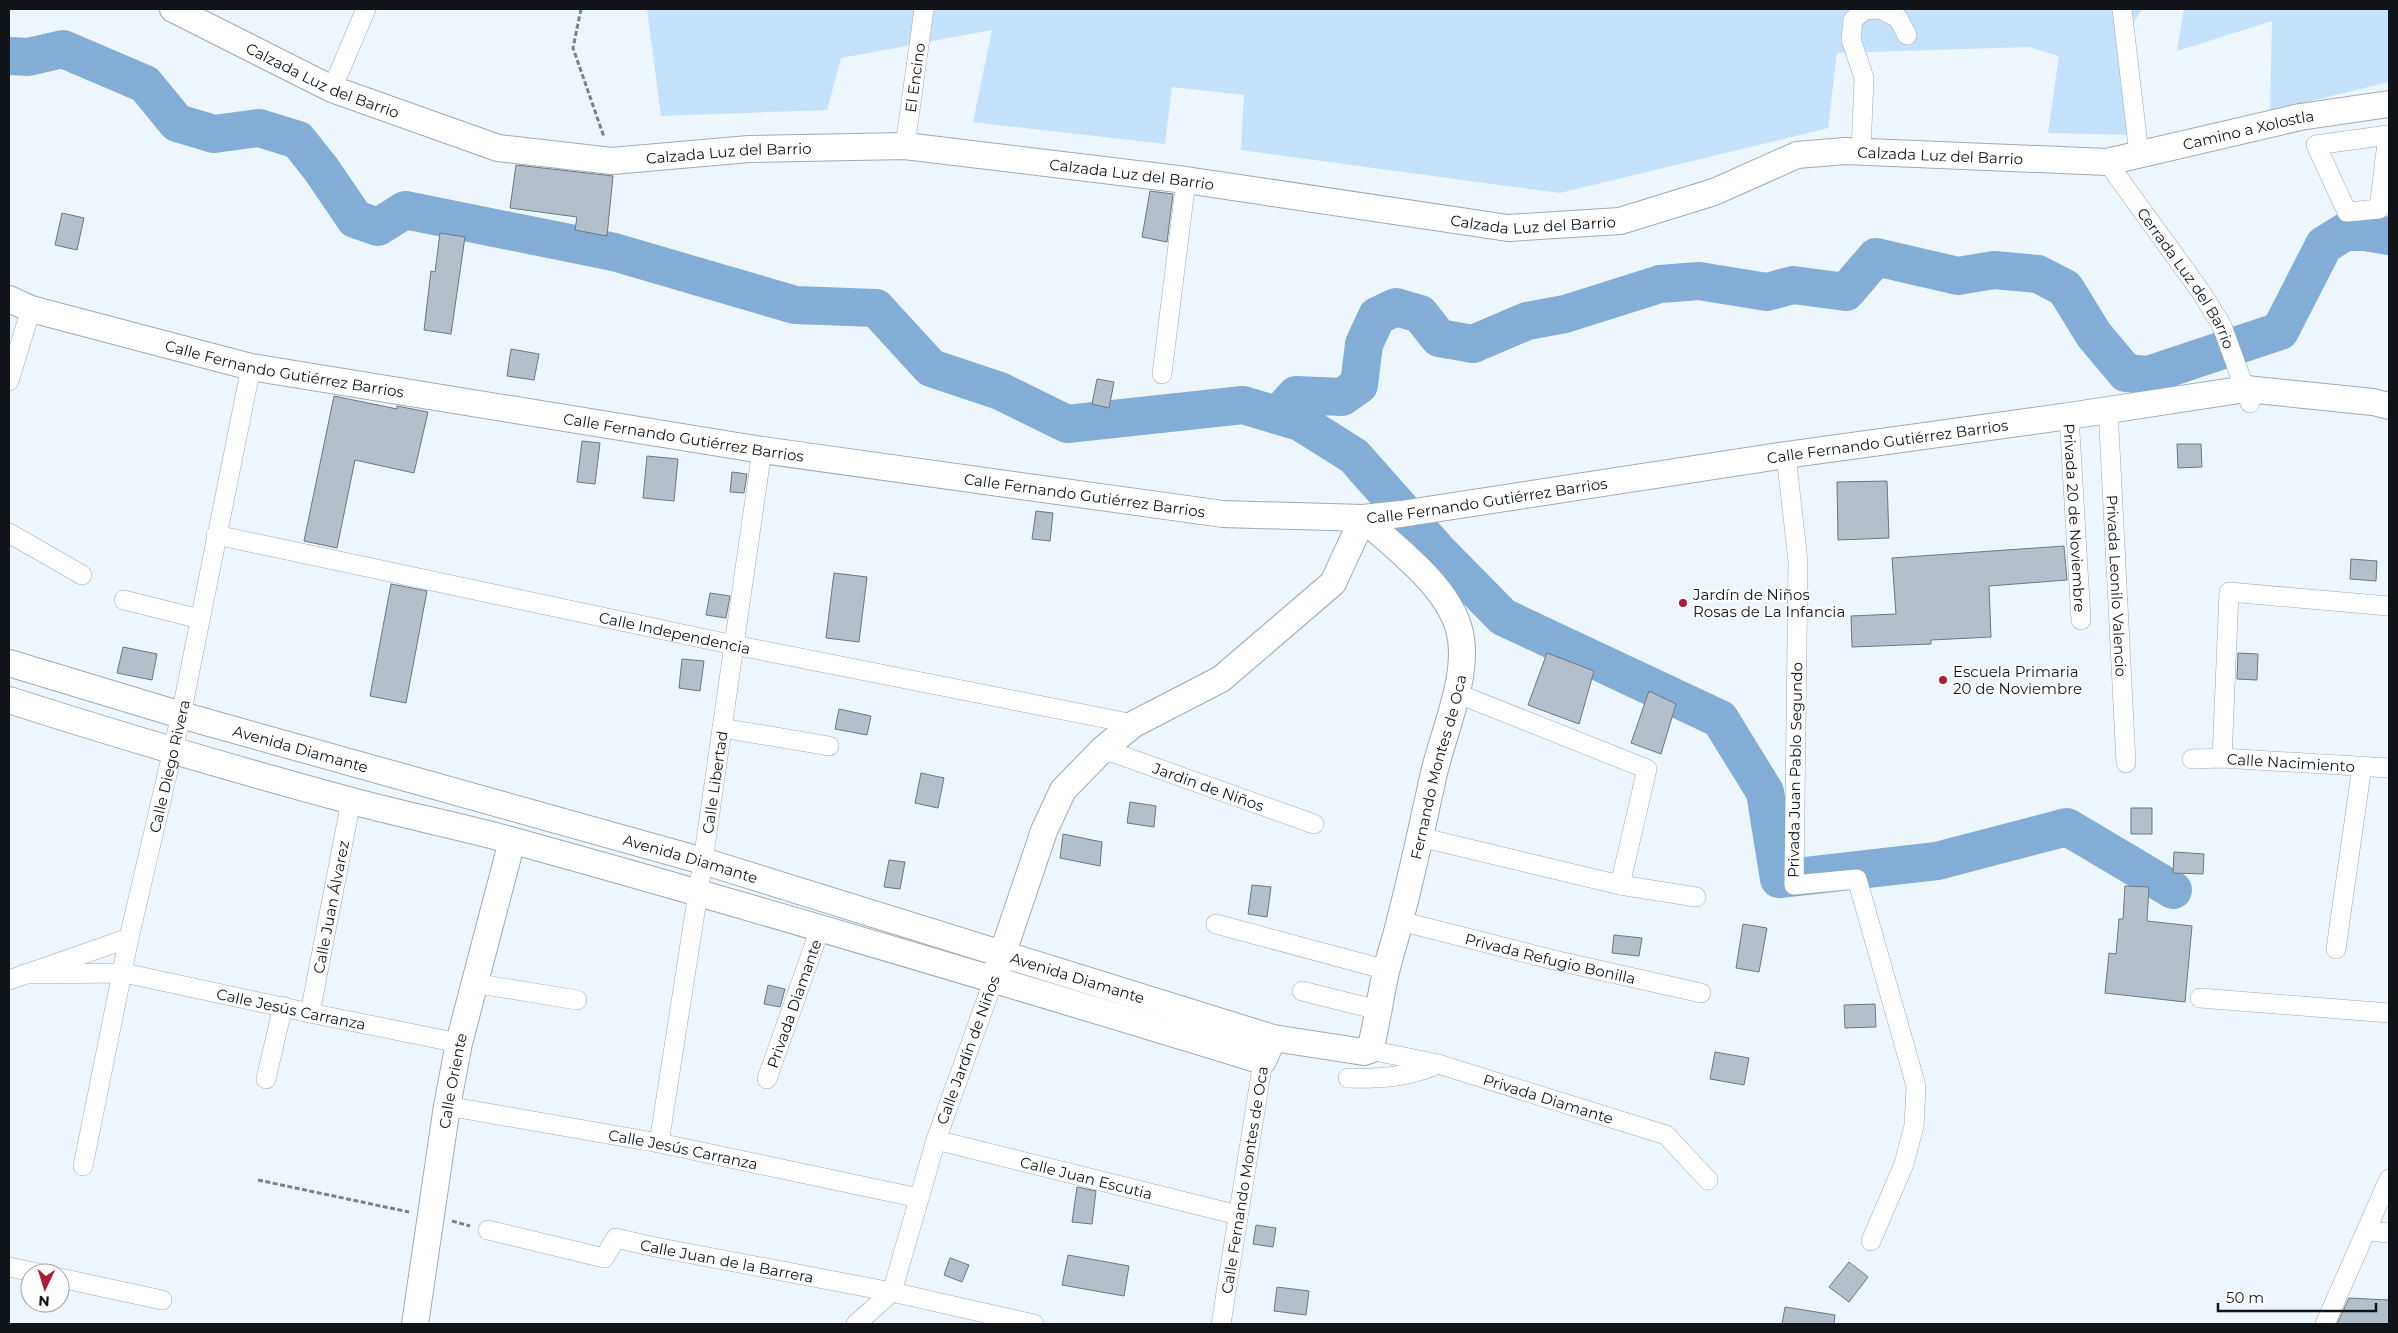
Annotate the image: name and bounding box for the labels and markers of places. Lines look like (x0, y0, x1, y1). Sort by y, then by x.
place label: Jardín de Niños Rosas de La Infancia (1692, 585, 1845, 621)
marker: Jardín de Niños Rosas de La Infancia (1677, 597, 1689, 609)
place label: Escuela Primaria 20 de Noviembre (1953, 662, 2082, 698)
marker: Escuela Primaria 20 de Noviembre (1937, 674, 1949, 686)

